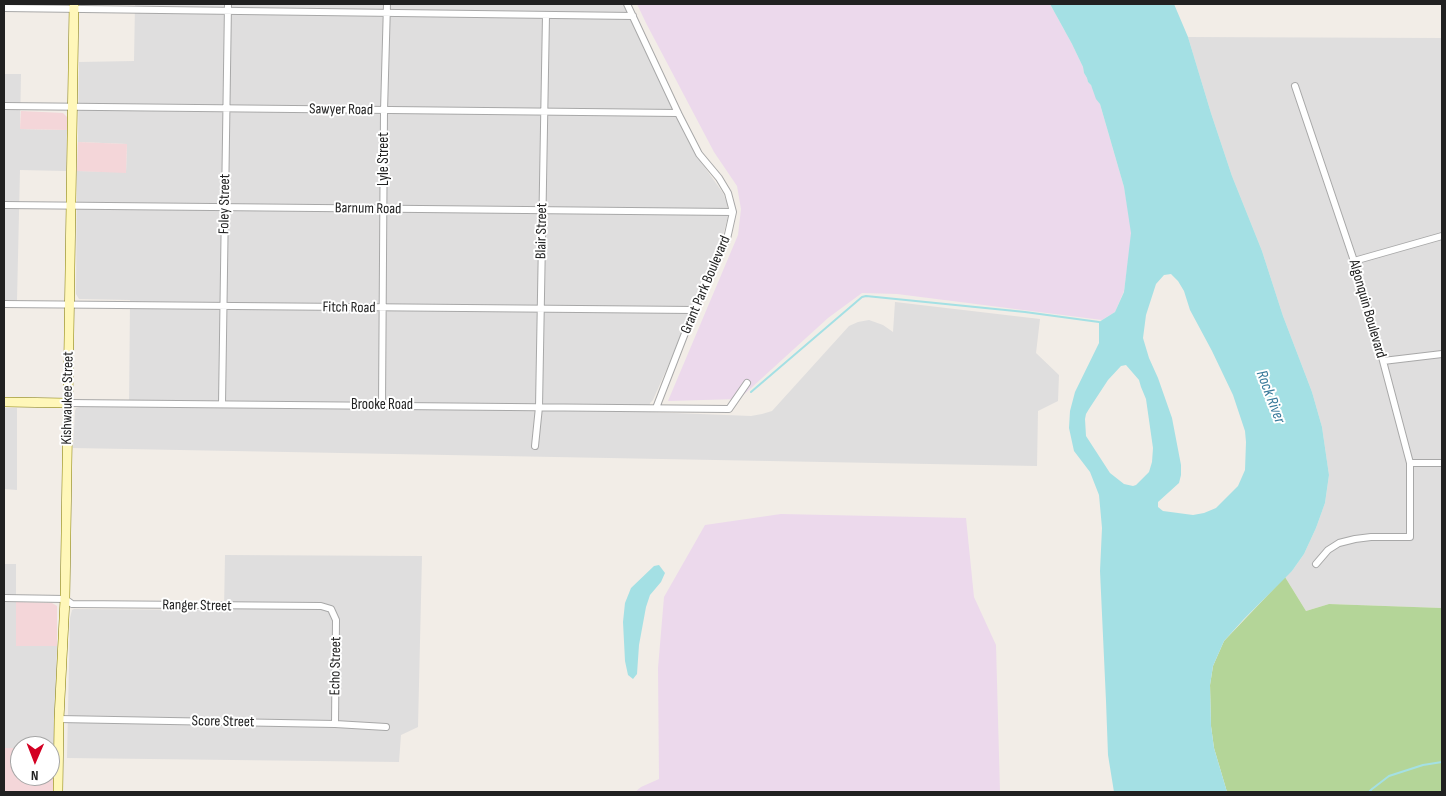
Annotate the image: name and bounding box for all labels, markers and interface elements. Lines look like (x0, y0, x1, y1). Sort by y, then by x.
street label: Sawyer Road (309, 100, 373, 120)
street label: Lyle Street (375, 132, 393, 186)
street label: Foley Street (215, 174, 235, 234)
street label: Barnum Road (335, 199, 401, 219)
street label: Blair Street (533, 203, 551, 259)
street label: Grant Park Boulevard (677, 233, 735, 337)
street label: Algonquin Boulevard (1344, 258, 1390, 360)
street label: Fitch Road (322, 299, 376, 317)
street label: Kishwaukee Street (58, 351, 78, 445)
water label: Rock River (1251, 368, 1289, 426)
street label: Brooke Road (351, 396, 413, 414)
street label: Ranger Street (162, 596, 232, 616)
street label: Echo Street (326, 636, 346, 696)
street label: Score Street (191, 712, 255, 732)
north arrow (10, 736, 60, 786)
text: N (31, 767, 39, 784)

